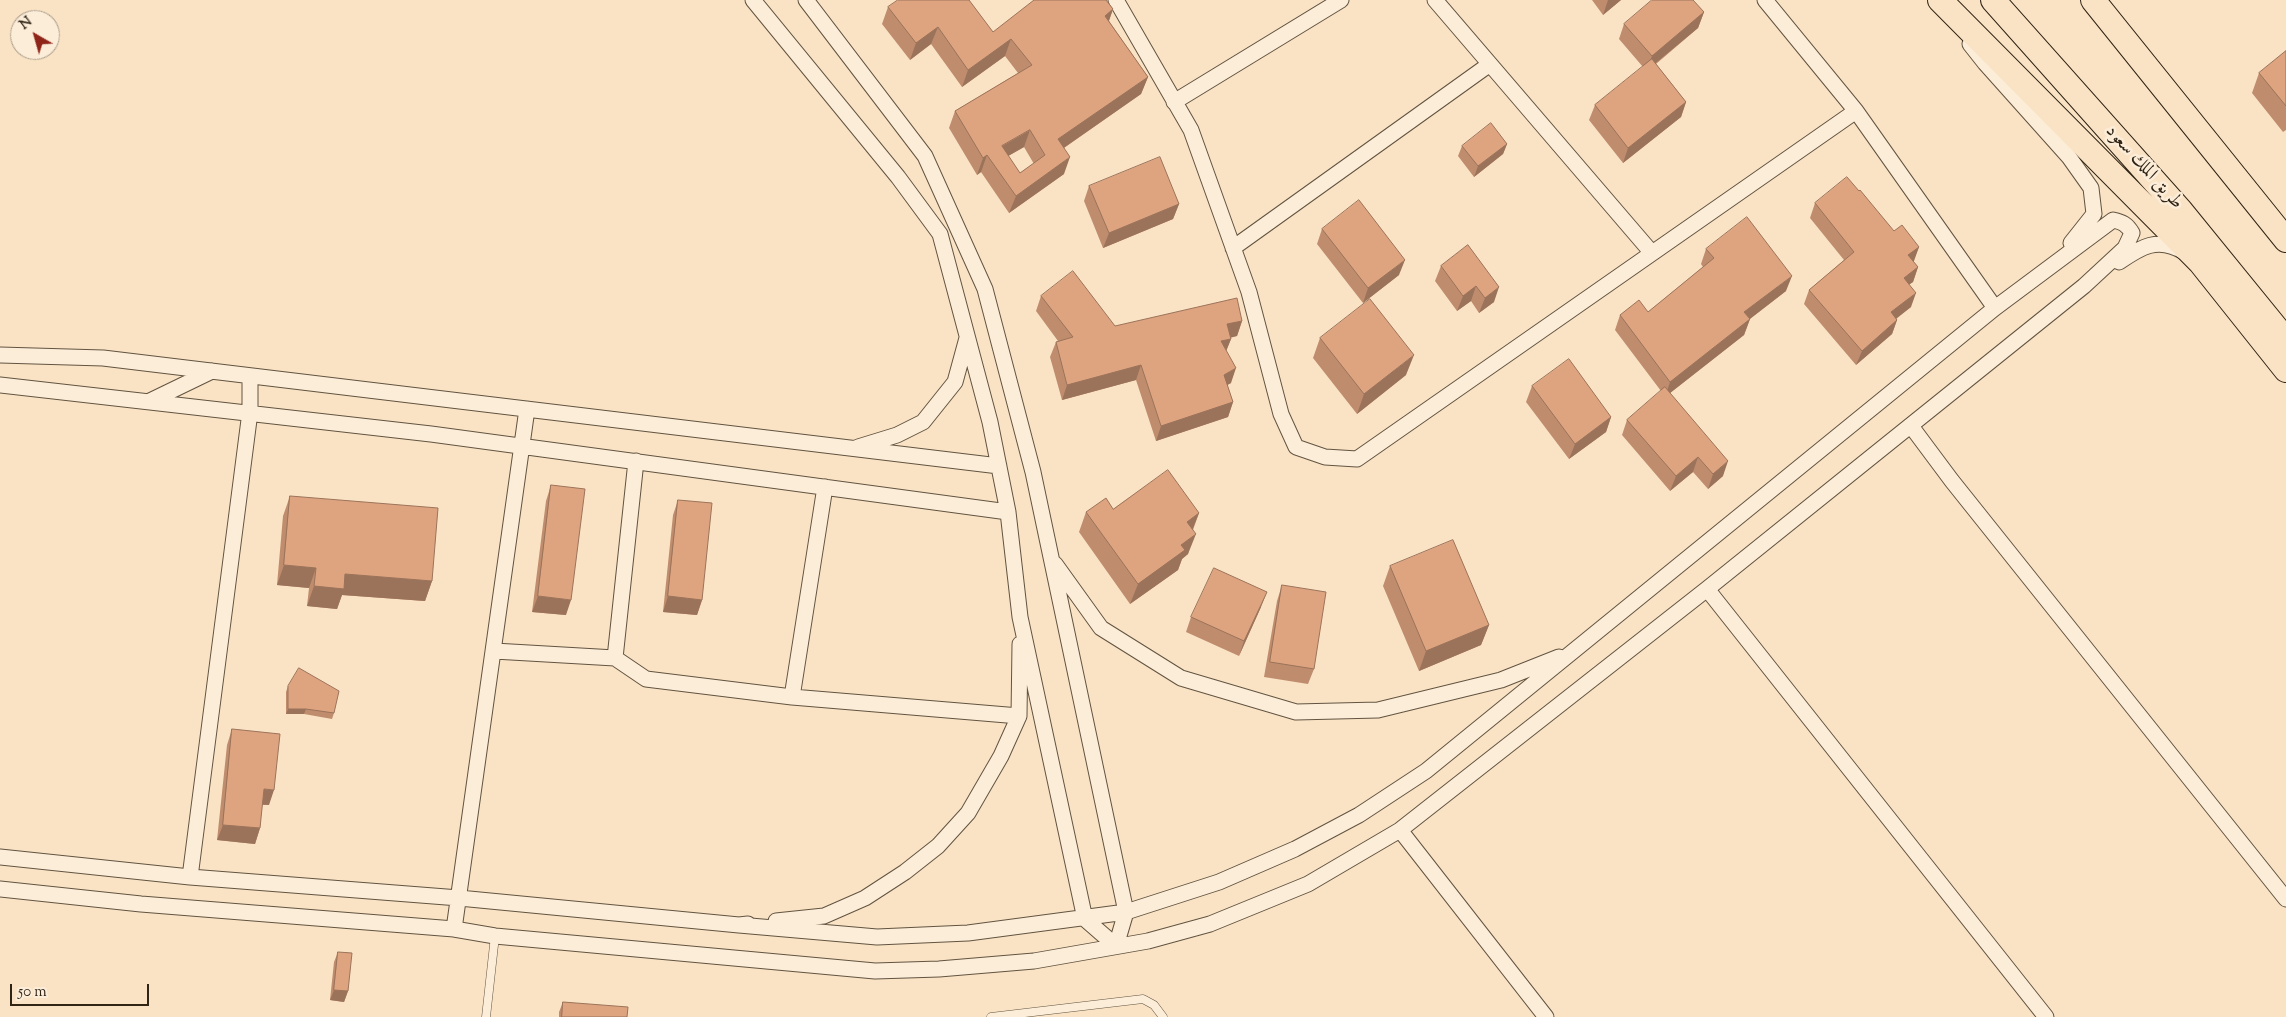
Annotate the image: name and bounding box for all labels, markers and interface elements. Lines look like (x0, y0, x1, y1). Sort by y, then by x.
north arrow (10, 10, 60, 60)
text: N (16, 13, 37, 35)
street label: طريق الملك سعود (2099, 121, 2187, 215)
scale bar (12, 974, 151, 1006)
text: 50 m (18, 982, 47, 1003)

